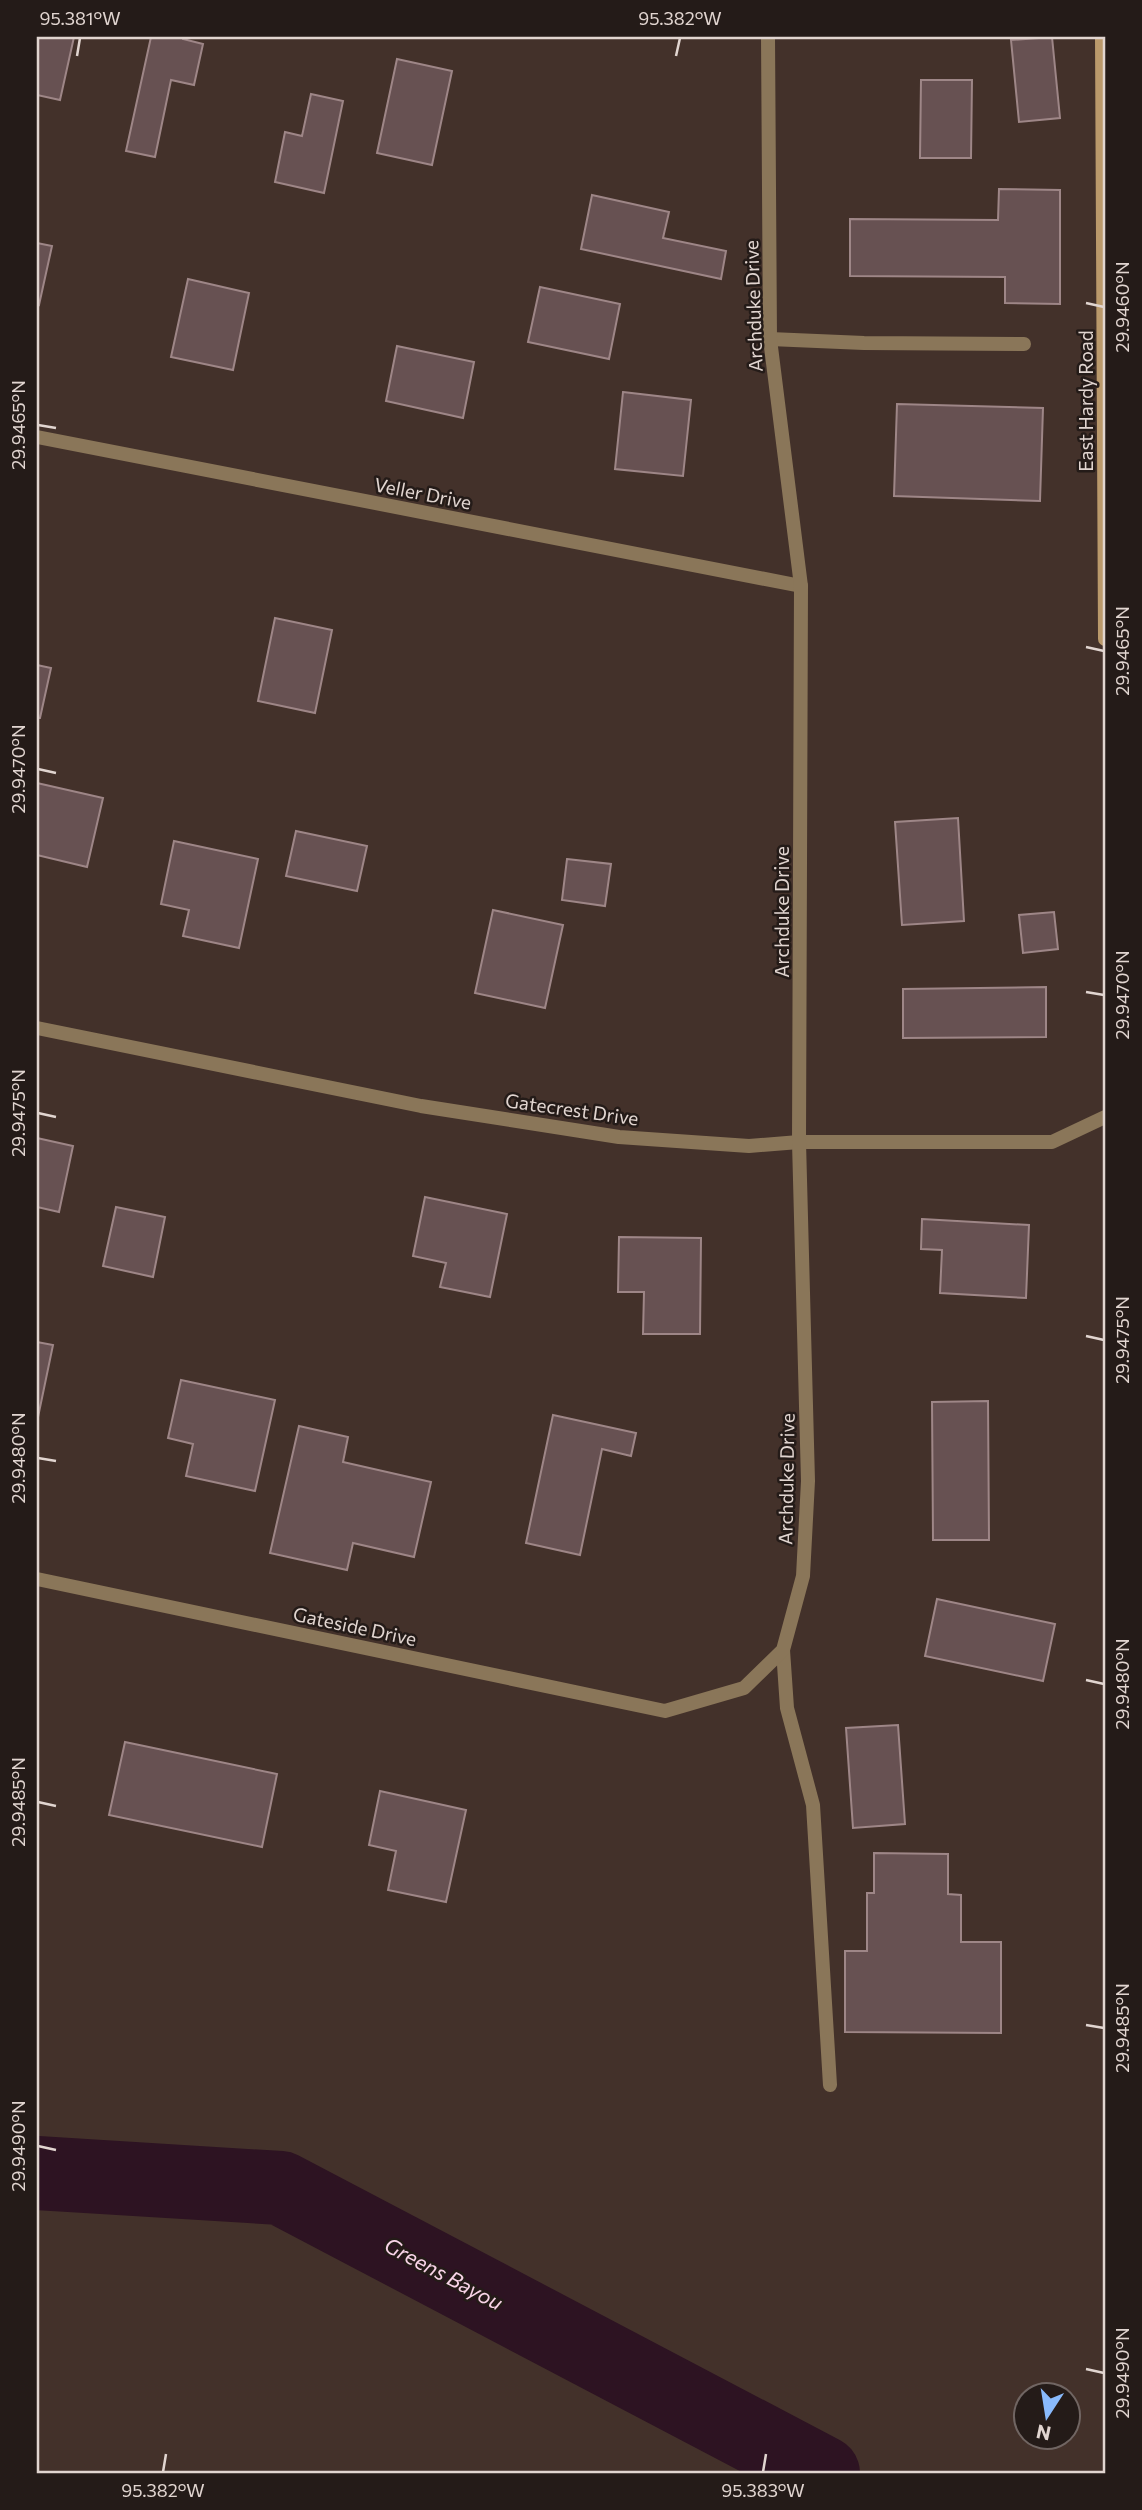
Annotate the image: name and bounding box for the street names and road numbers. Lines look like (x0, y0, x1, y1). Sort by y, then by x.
street label: Archduke Drive (739, 240, 767, 372)
street label: East Hardy Road (1074, 330, 1097, 472)
street label: Veller Drive (372, 472, 474, 514)
street label: Archduke Drive (770, 846, 793, 978)
street label: Gatecrest Drive (504, 1088, 640, 1130)
street label: Archduke Drive (773, 1413, 799, 1545)
street label: Gateside Drive (291, 1602, 419, 1650)

